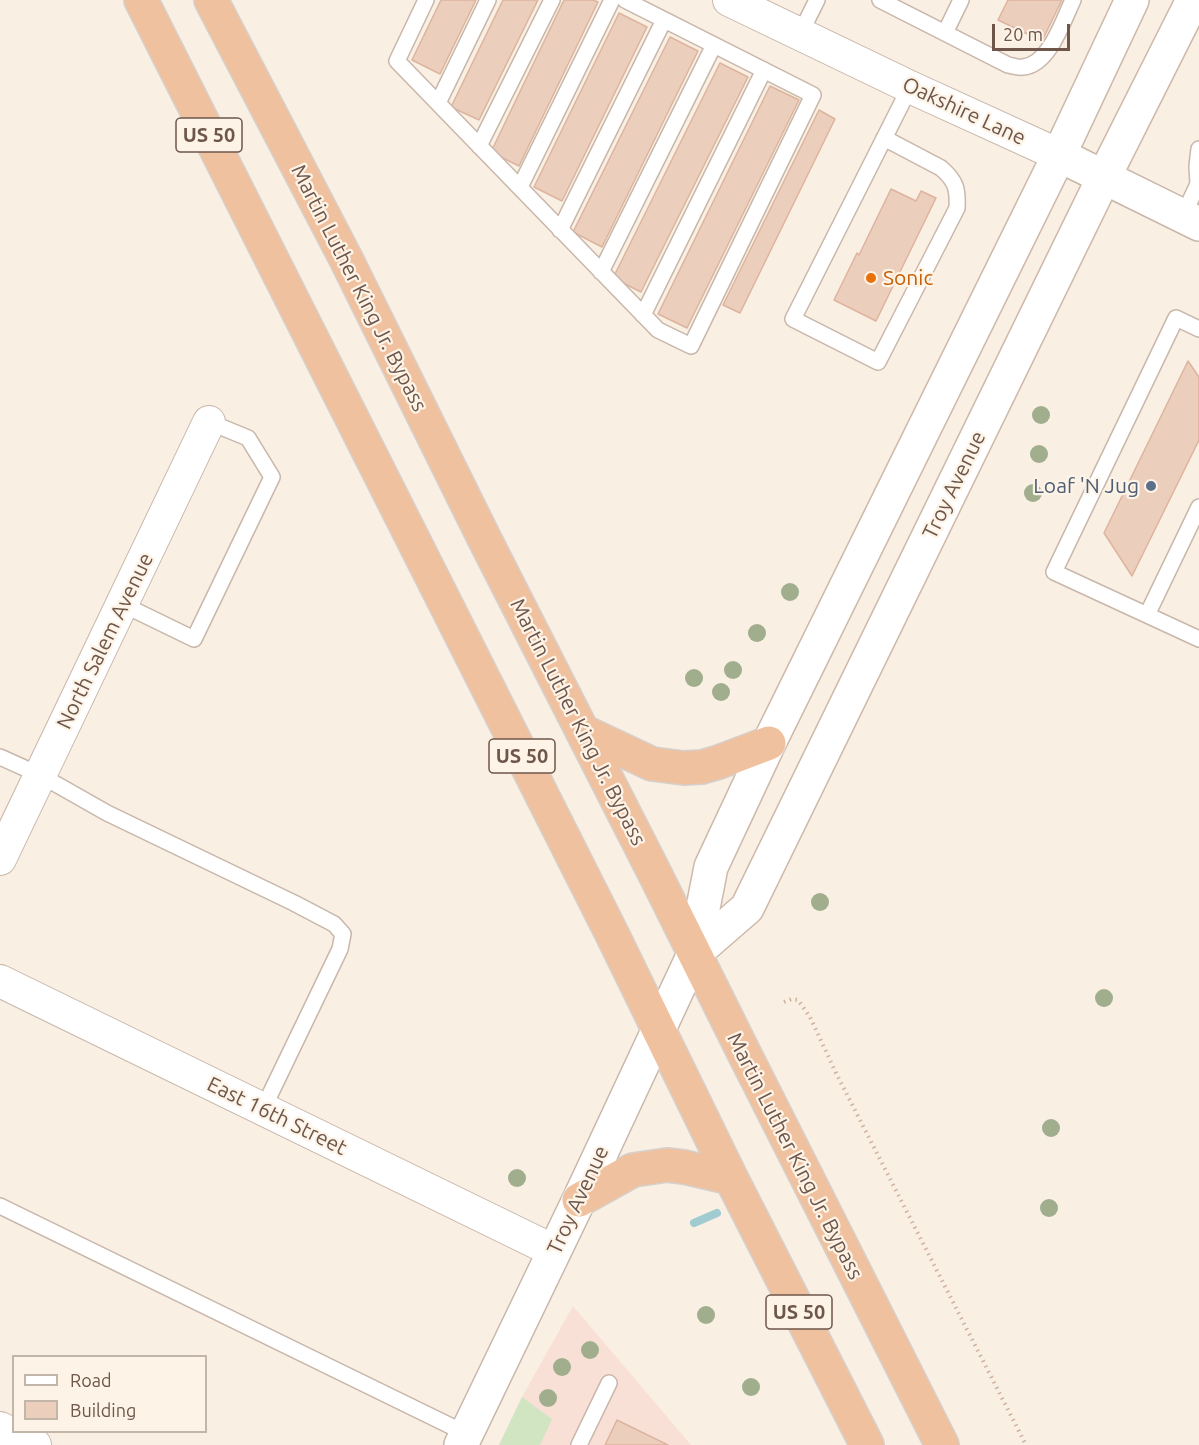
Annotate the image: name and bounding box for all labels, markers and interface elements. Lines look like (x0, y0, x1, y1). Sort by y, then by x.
scale bar (995, 12, 1073, 50)
text: 20 m (1003, 24, 1043, 44)
street label: Oakshire Lane (898, 71, 1030, 151)
road number: US 50 (176, 118, 242, 152)
street label: Martin Luther King Jr. Bypass (286, 160, 432, 416)
place label: Sonic (883, 265, 933, 291)
marker: Sonic (864, 271, 878, 285)
street label: Troy Avenue (917, 427, 991, 543)
place label: Loaf 'N Jug (1033, 473, 1139, 499)
marker: Loaf 'N Jug (1144, 479, 1158, 493)
street label: North Salem Avenue (51, 549, 159, 733)
street label: Martin Luther King Jr. Bypass (505, 594, 651, 850)
road number: US 50 (489, 739, 555, 773)
street label: Martin Luther King Jr. Bypass (722, 1028, 868, 1284)
street label: East 16th Street (203, 1071, 351, 1161)
street label: Troy Avenue (542, 1142, 614, 1258)
road number: US 50 (766, 1295, 832, 1329)
legend (12, 1355, 207, 1433)
text: Road (70, 1370, 112, 1390)
text: Building (70, 1400, 136, 1420)

